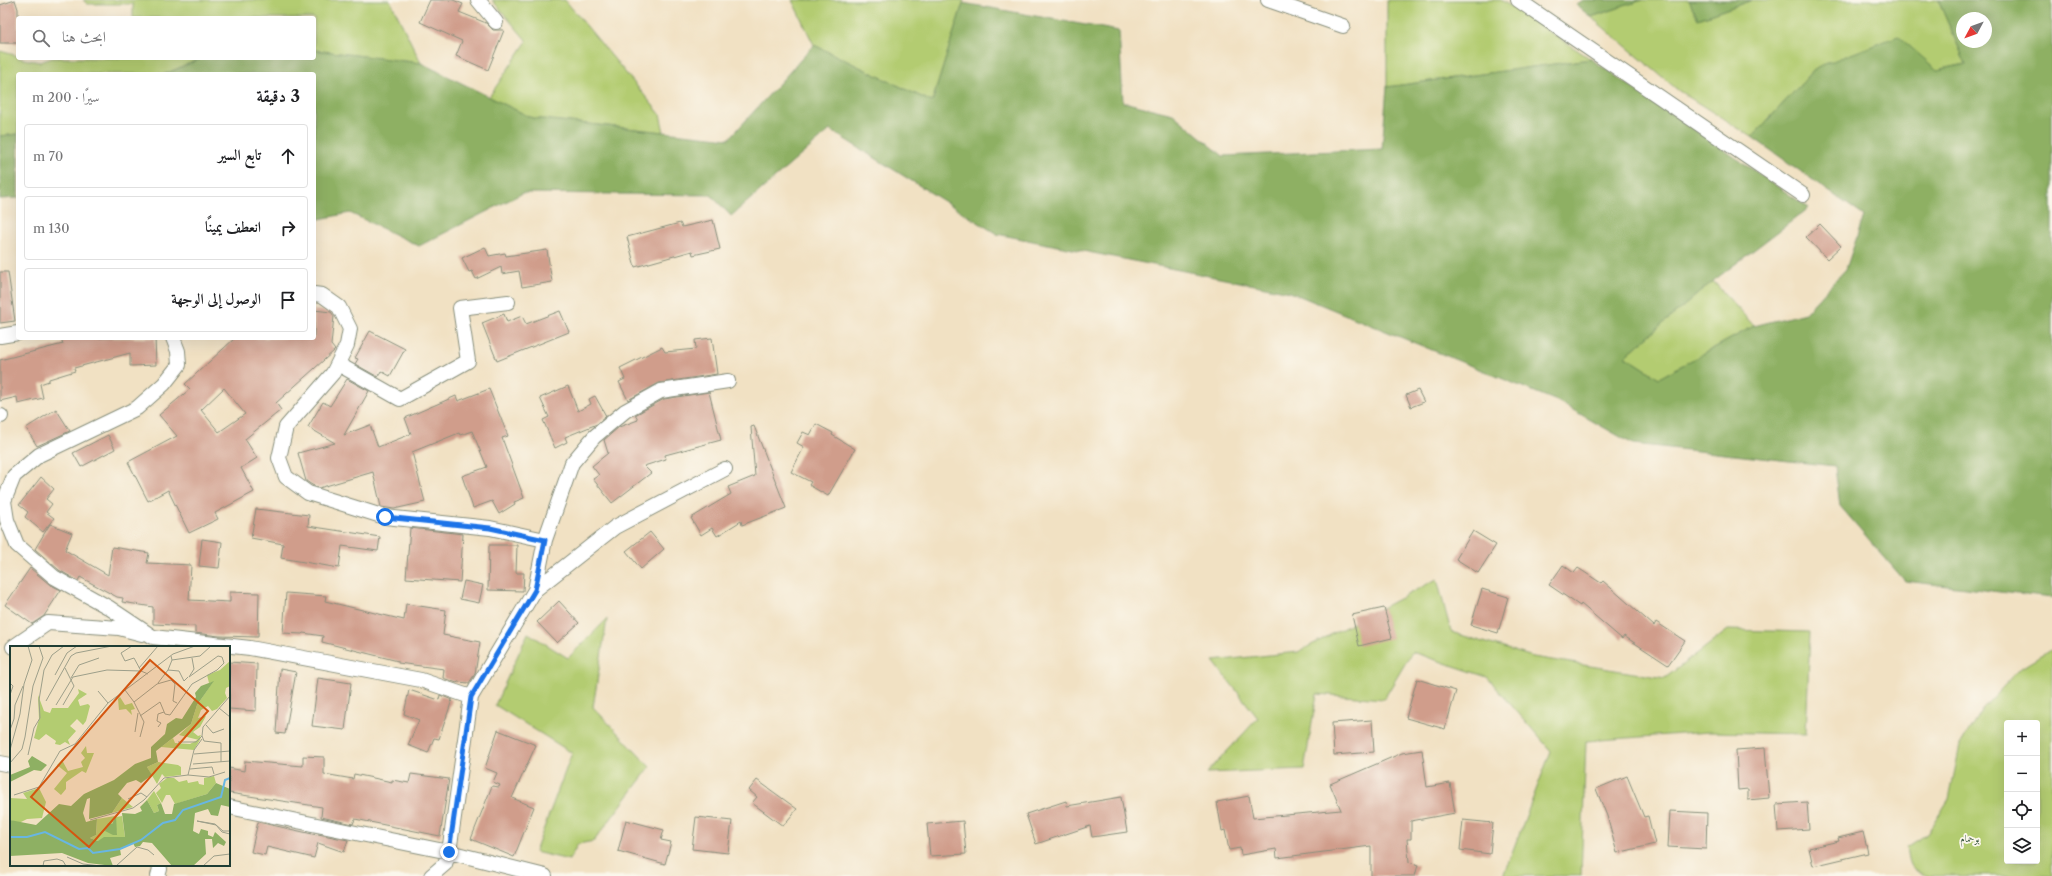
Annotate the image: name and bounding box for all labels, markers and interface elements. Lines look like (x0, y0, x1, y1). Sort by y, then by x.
north arrow (1956, 12, 1992, 48)
search box (16, 16, 316, 60)
icon: search (30, 27, 52, 49)
text: ابحث هنا (62, 27, 106, 46)
text: 3 دقيقة (256, 86, 300, 106)
text: سيرًا · 200 m (32, 89, 99, 105)
text: تابع السير (218, 145, 261, 164)
icon: ahead (277, 145, 299, 167)
text: 70 m (33, 148, 63, 164)
text: انعطف يمينًا (205, 217, 261, 236)
icon: right (277, 217, 299, 239)
text: 130 m (33, 220, 69, 236)
text: الوصول إلى الوجهة (171, 289, 261, 308)
icon: arrive (277, 289, 299, 311)
route start (376, 508, 394, 526)
inset map (10, 646, 230, 866)
map controls (2004, 720, 2040, 864)
button: + (2004, 720, 2040, 756)
button: − (2004, 756, 2040, 792)
button: locate (2004, 792, 2040, 828)
button: layers (2004, 828, 2040, 864)
park label: بوحمام (1960, 832, 1980, 848)
route end (440, 843, 458, 861)

